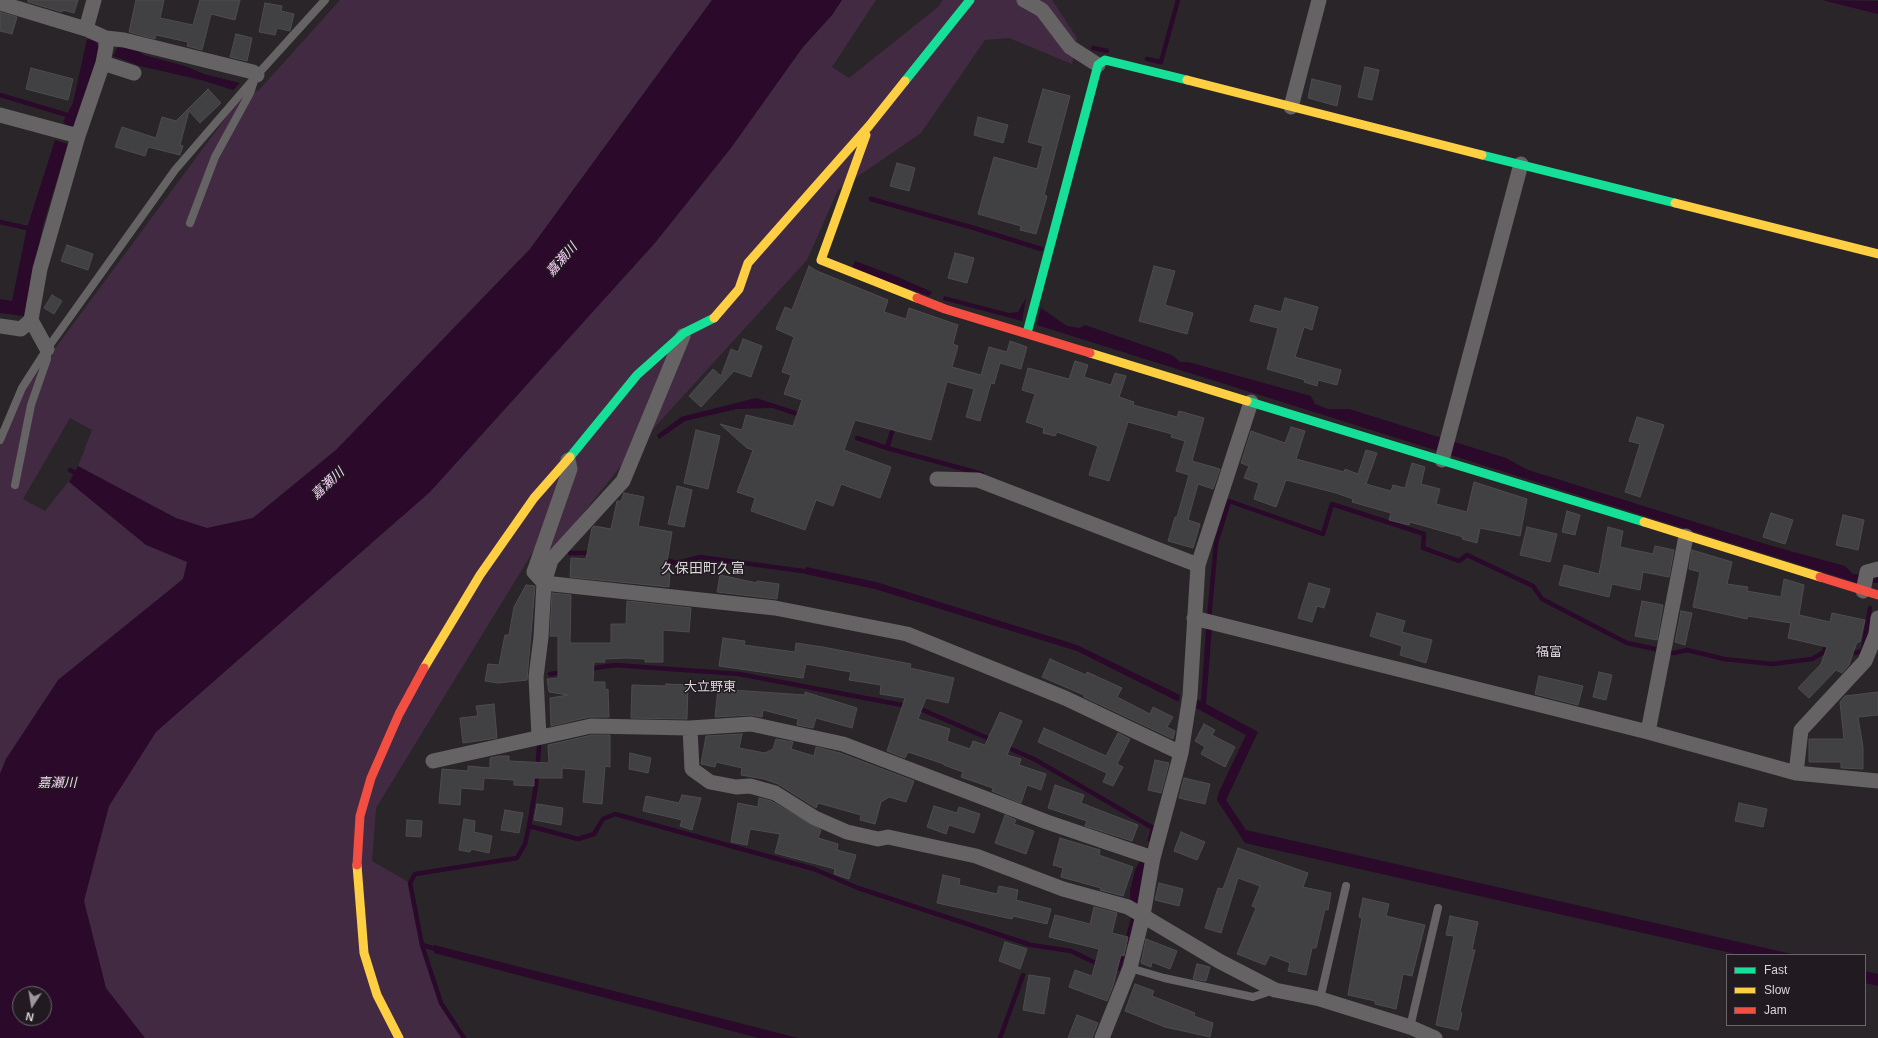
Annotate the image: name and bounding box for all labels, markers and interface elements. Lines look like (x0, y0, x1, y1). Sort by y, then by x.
water label: 嘉瀬川 (543, 240, 581, 280)
water label: 嘉瀬川 (308, 465, 348, 503)
district label: 久保田町久富 (661, 561, 745, 577)
district label: 福富 (1536, 644, 1562, 660)
district label: 大立野東 (684, 679, 736, 695)
water label: 嘉瀬川 (38, 775, 76, 791)
legend (1726, 954, 1866, 1026)
text: Fast (1764, 963, 1787, 977)
text: Slow (1764, 983, 1790, 997)
north arrow (12, 986, 52, 1026)
text: Jam (1764, 1003, 1787, 1017)
text: N (25, 1010, 35, 1023)

